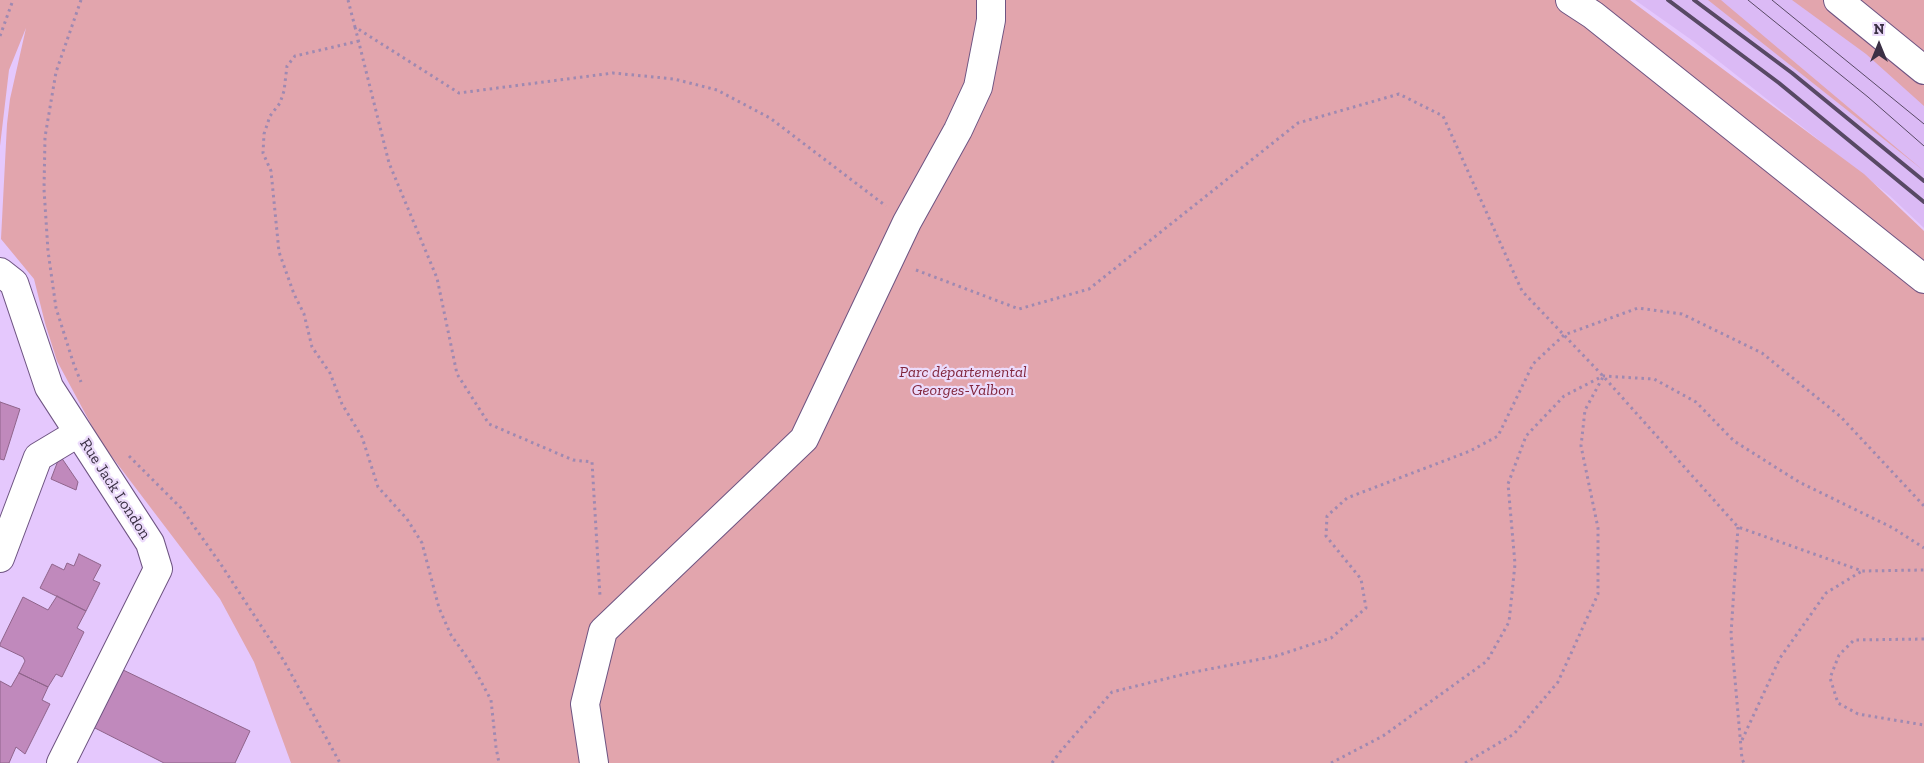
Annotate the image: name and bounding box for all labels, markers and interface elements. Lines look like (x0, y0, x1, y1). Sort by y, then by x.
north arrow (1854, 20, 1904, 70)
text: N (1874, 21, 1884, 38)
park label: Parc départemental Georges-Valbon (899, 362, 1027, 400)
street label: Rue Jack London (75, 435, 155, 543)

